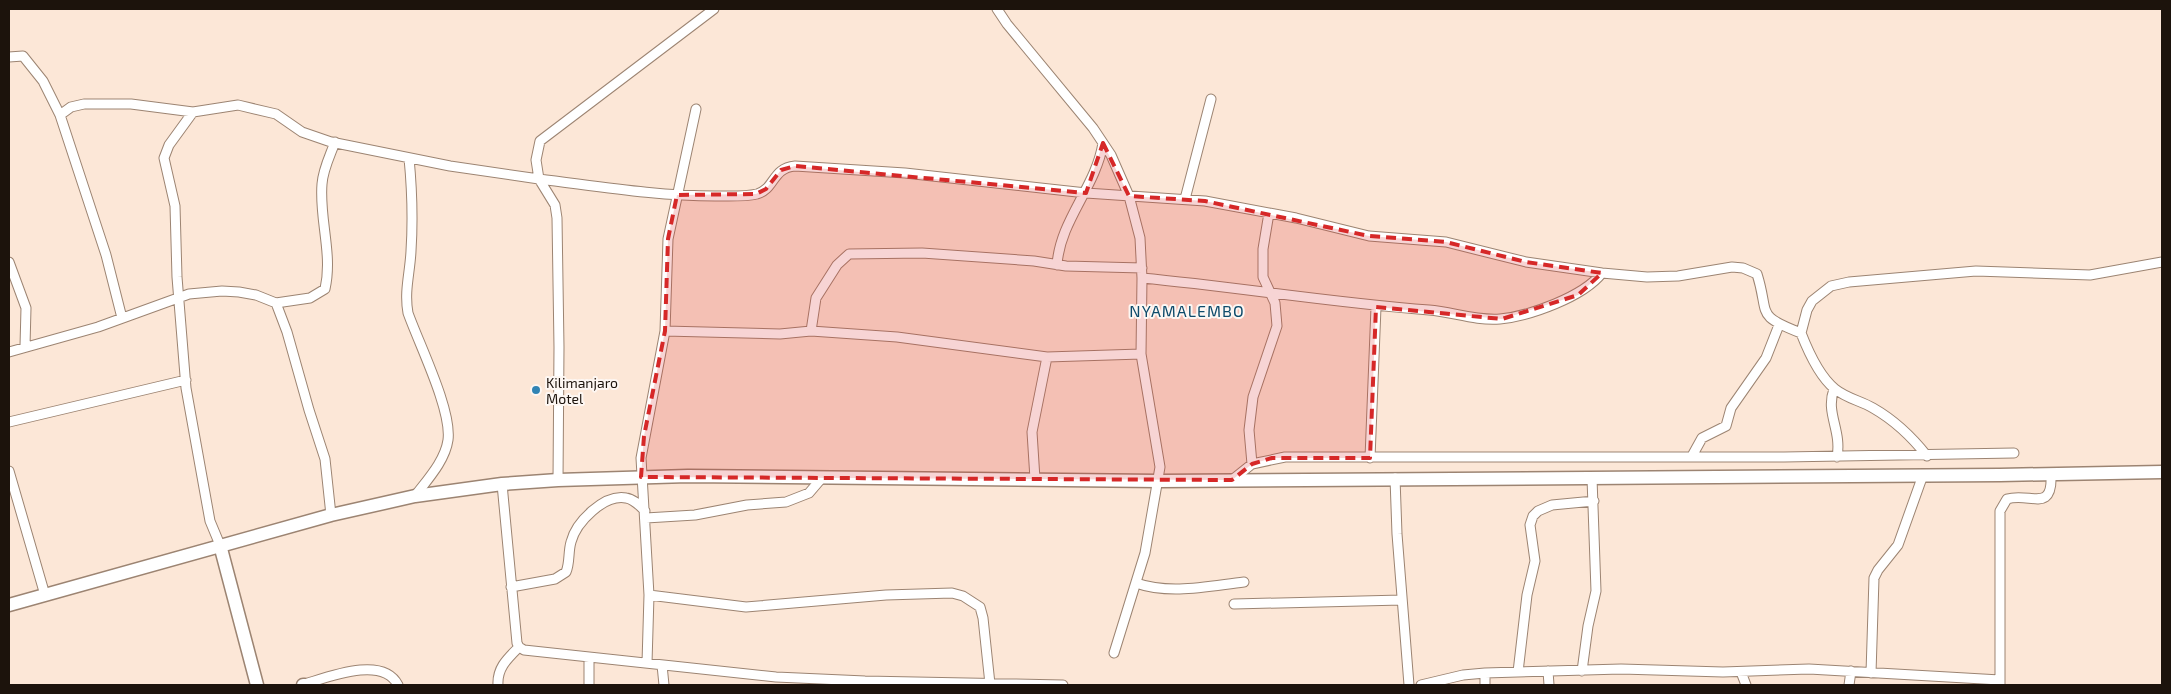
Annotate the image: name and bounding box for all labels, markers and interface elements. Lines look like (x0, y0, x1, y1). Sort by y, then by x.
district label: NYAMALEMBO (1129, 301, 1245, 320)
place label: Kilimanjaro Motel (546, 374, 618, 407)
marker: Kilimanjaro Motel (530, 384, 542, 396)

